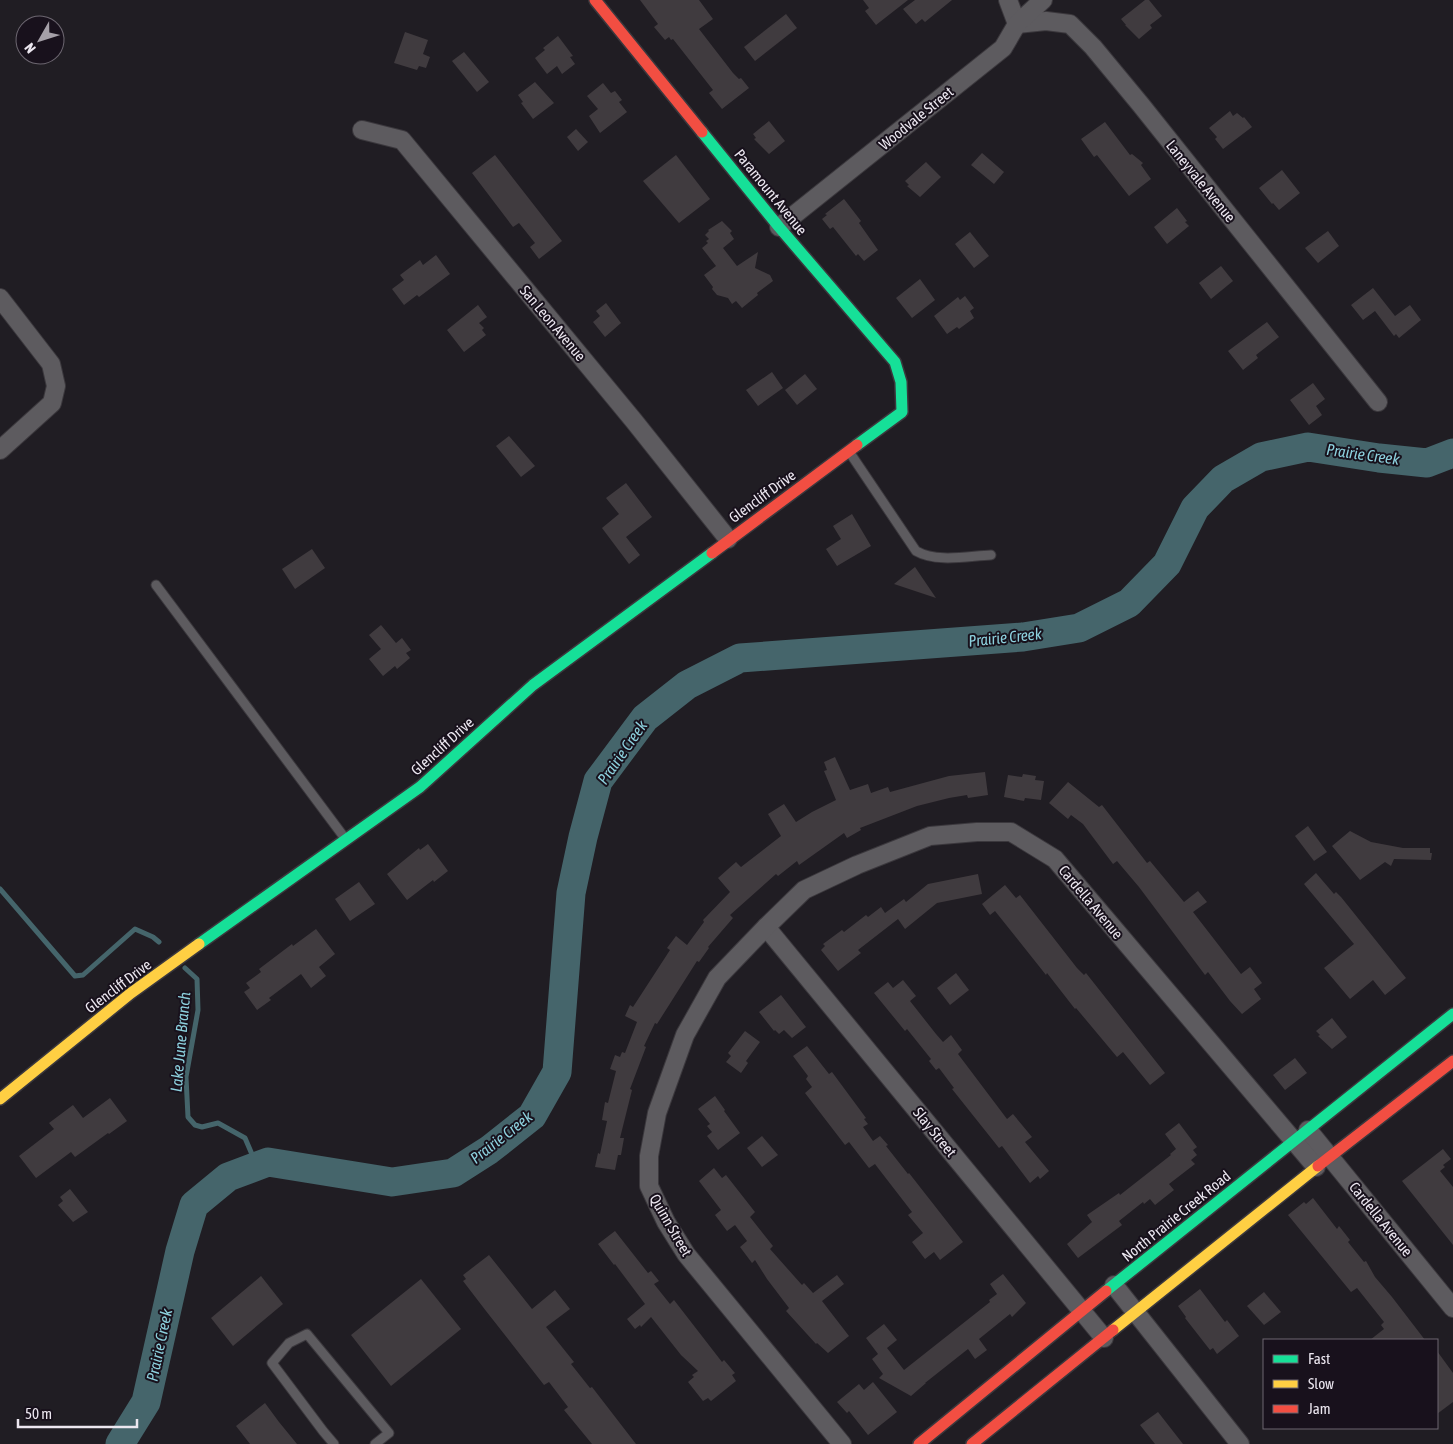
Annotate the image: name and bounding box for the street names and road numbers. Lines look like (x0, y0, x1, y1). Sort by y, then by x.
street label: Woodvale Street (876, 83, 956, 153)
street label: Laneyvale Avenue (1163, 137, 1239, 225)
street label: Paramount Avenue (731, 146, 811, 238)
street label: San Leon Avenue (517, 282, 590, 364)
street label: Glencliff Drive (725, 466, 799, 526)
street label: Glencliff Drive (407, 713, 477, 778)
street label: Cardella Avenue (1055, 862, 1127, 942)
street label: Glencliff Drive (82, 956, 154, 1016)
street label: Slay Street (910, 1104, 960, 1160)
street label: North Prairie Creek Road (1118, 1167, 1234, 1265)
street label: Cardella Avenue (1346, 1178, 1416, 1260)
street label: Quinn Street (646, 1191, 696, 1259)

